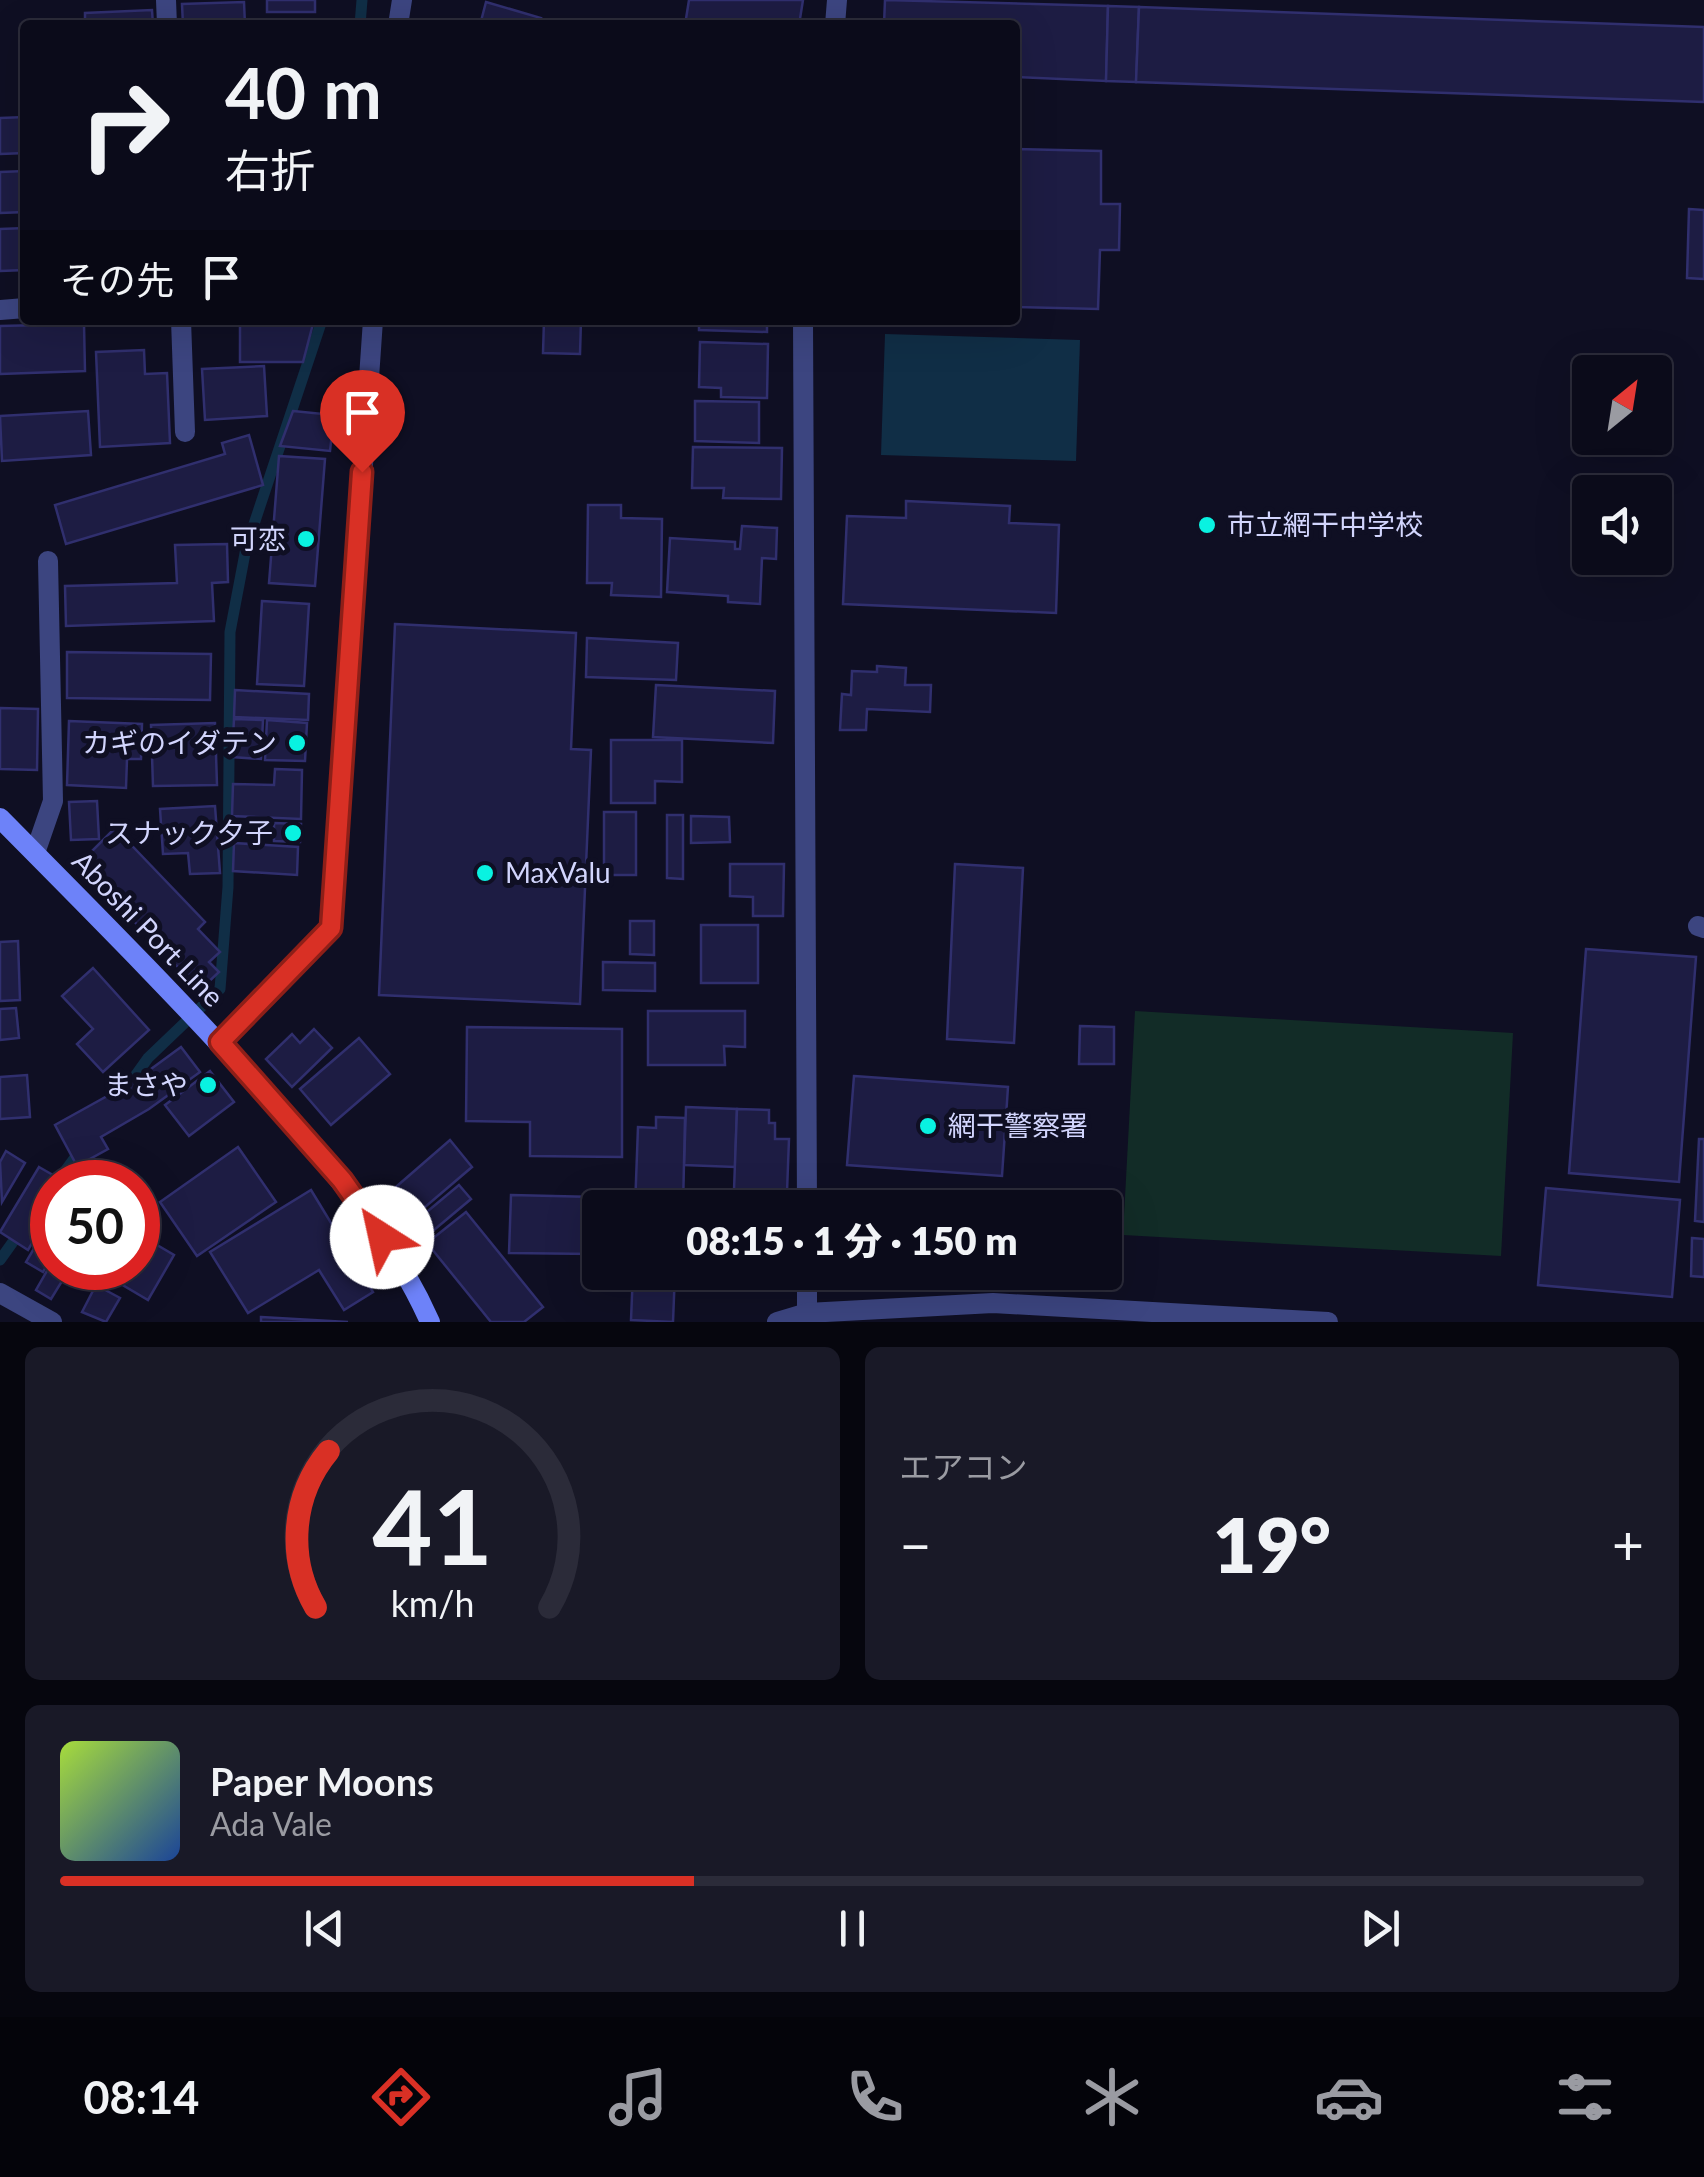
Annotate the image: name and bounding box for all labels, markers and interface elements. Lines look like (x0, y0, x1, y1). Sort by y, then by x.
text: 40 m (225, 50, 382, 134)
icon: right (60, 60, 190, 190)
text: 右折 (225, 143, 315, 197)
icon: arrive (194, 250, 249, 305)
text: その先 (60, 256, 174, 302)
north arrow (1572, 355, 1672, 455)
map controls (1572, 355, 1672, 575)
pin (320, 370, 405, 473)
icon: arrive (335, 385, 390, 440)
button: sound (1572, 475, 1672, 575)
place label: 市立網干中学校 (1227, 507, 1423, 541)
marker: 市立網干中学校 (1196, 514, 1218, 536)
place label: 可恋 (230, 521, 286, 555)
marker: 可恋 (295, 528, 317, 550)
place label: カギのイダテン (82, 725, 277, 759)
marker: カギのイダテン (286, 732, 308, 754)
place label: スナック夕子 (105, 815, 273, 849)
marker: スナック夕子 (282, 822, 304, 844)
street label: Aboshi Port Line (66, 844, 231, 1013)
place label: MaxValu (505, 855, 611, 889)
marker: MaxValu (474, 862, 496, 884)
place label: まさや (104, 1067, 188, 1101)
marker: まさや (197, 1074, 219, 1096)
place label: 網干警察署 (948, 1108, 1088, 1142)
marker: 網干警察署 (917, 1115, 939, 1137)
speed limit sign: 50 (30, 1160, 160, 1290)
position arrow (330, 1185, 434, 1289)
text: 08:15 · 1 分 · 150 m (686, 1217, 1018, 1263)
text: エアコン (900, 1447, 1028, 1486)
text: 41 (372, 1462, 493, 1587)
text: 19° (1213, 1499, 1331, 1589)
text: − (900, 1511, 931, 1577)
text: + (1612, 1511, 1644, 1577)
text: km/h (390, 1582, 474, 1625)
text: Paper Moons (210, 1758, 434, 1804)
text: Ada Vale (210, 1804, 332, 1843)
icon: previous (297, 1901, 352, 1956)
icon: pause (825, 1901, 880, 1956)
icon: next (1353, 1901, 1408, 1956)
icon: directions (366, 2062, 436, 2132)
icon: music (603, 2062, 673, 2132)
icon: phone (840, 2062, 910, 2132)
icon: climate (1077, 2062, 1147, 2132)
icon: car (1314, 2062, 1384, 2132)
icon: filters (1550, 2062, 1620, 2132)
text: 08:14 (83, 2070, 199, 2124)

